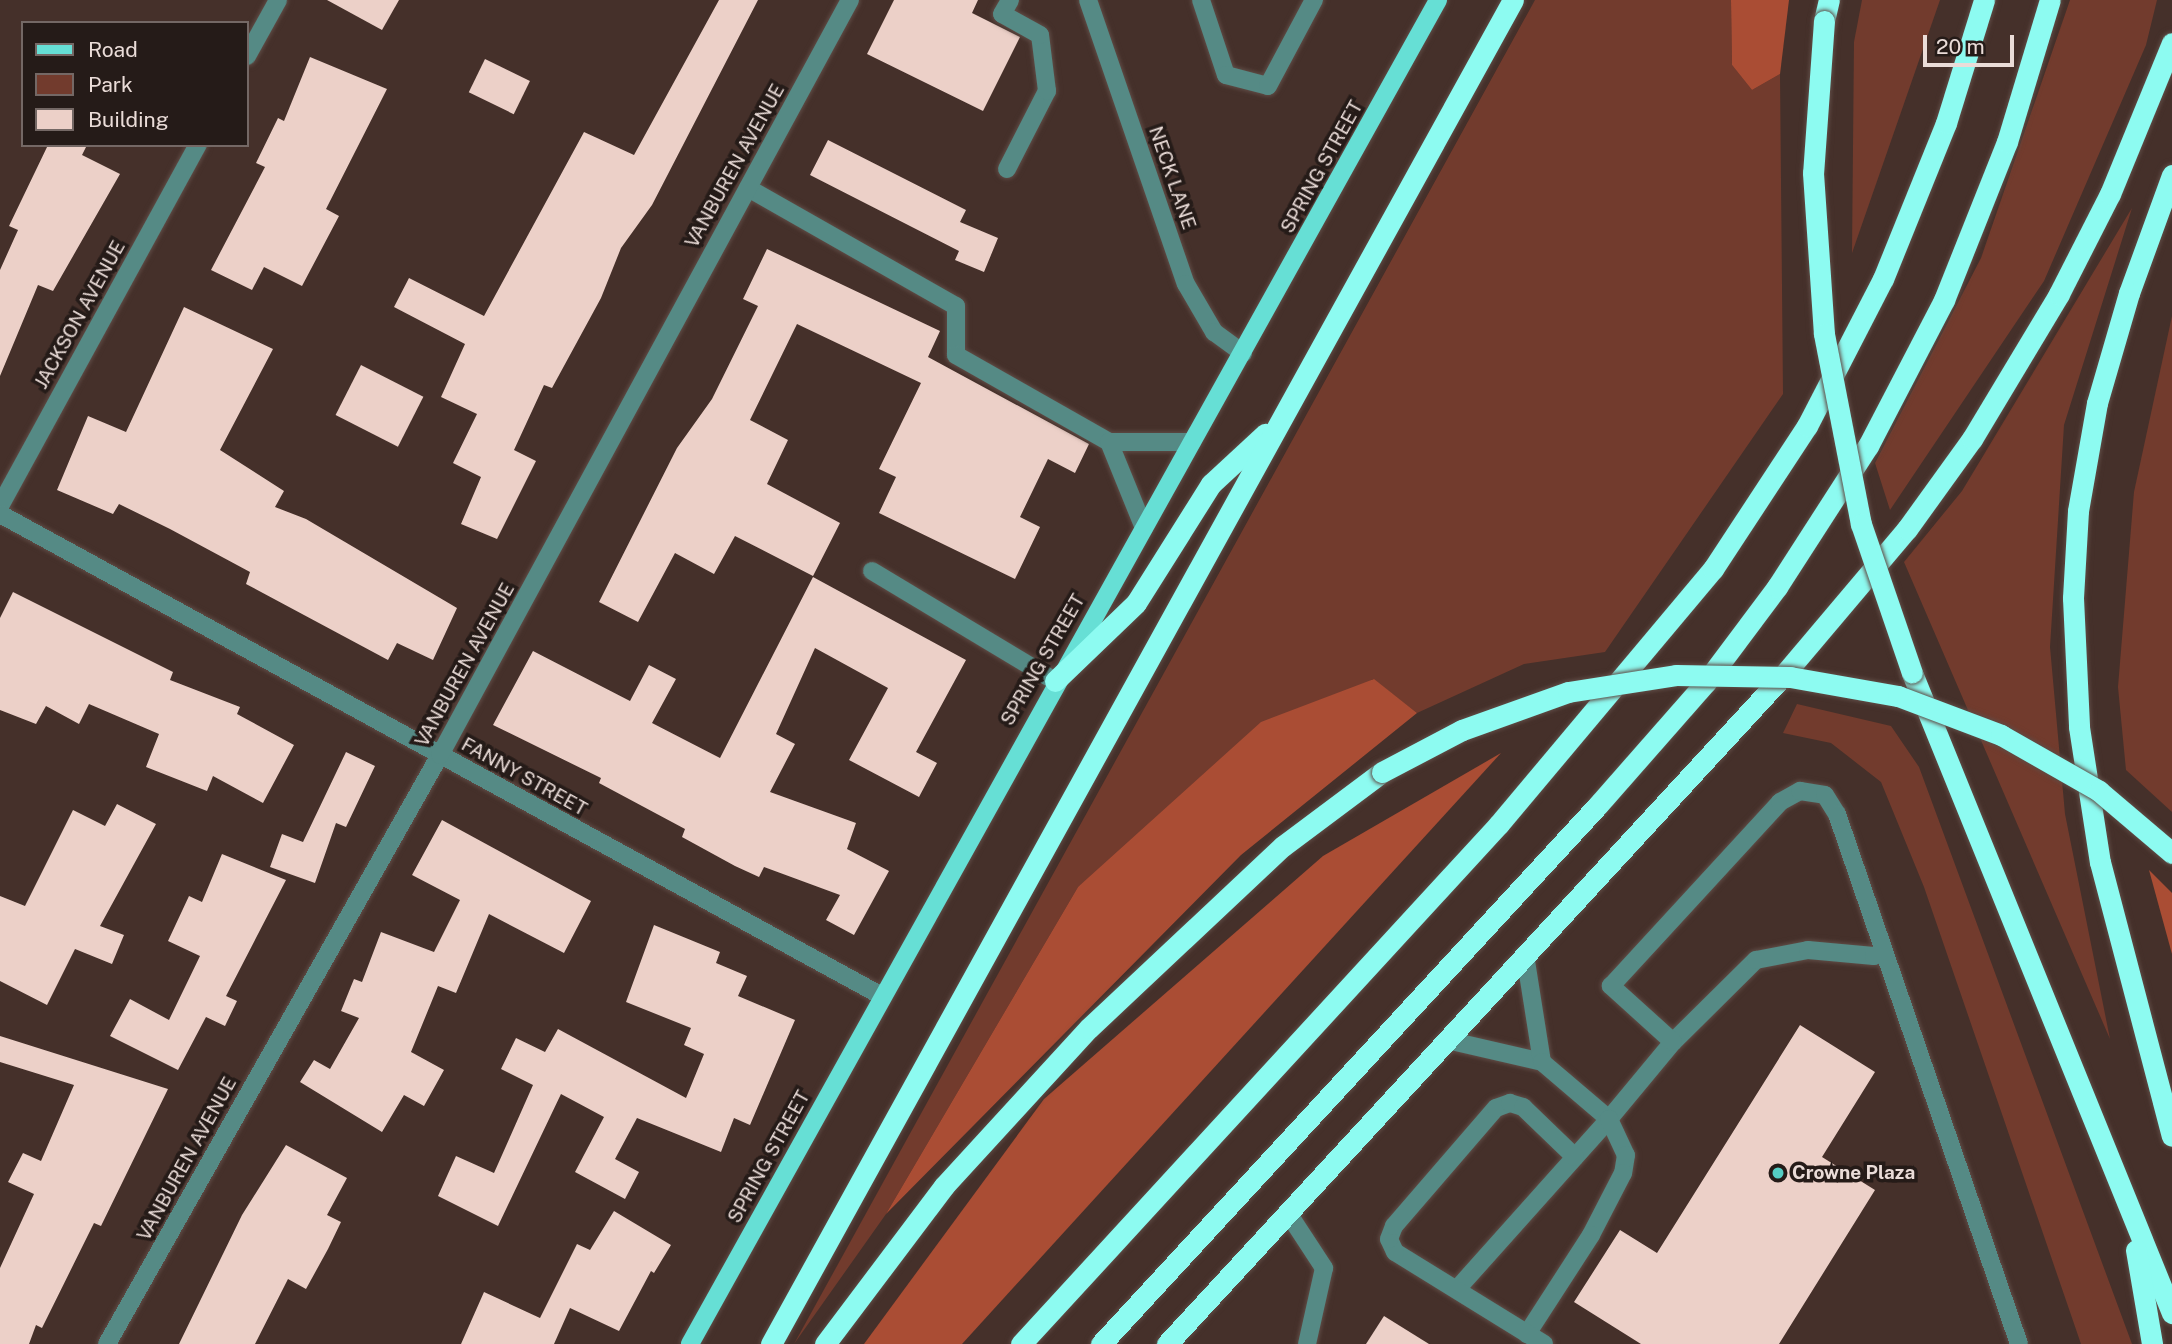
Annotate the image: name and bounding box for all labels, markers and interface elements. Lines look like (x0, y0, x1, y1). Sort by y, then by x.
legend (21, 21, 248, 147)
scale bar (1927, 21, 2018, 65)
text: 20 m (1936, 34, 1985, 59)
text: Road (88, 37, 138, 62)
text: Park (88, 72, 133, 97)
street label: VANBUREN AVENUE (681, 80, 789, 252)
street label: SPRING STREET (1276, 97, 1368, 237)
text: Building (88, 107, 169, 132)
street label: NECK LANE (1144, 123, 1200, 233)
street label: JACKSON AVENUE (30, 237, 130, 393)
street label: VANBUREN AVENUE (411, 579, 519, 751)
street label: SPRING STREET (996, 590, 1090, 730)
street label: FANNY STREET (457, 733, 591, 821)
street label: VANBUREN AVENUE (133, 1073, 241, 1245)
street label: SPRING STREET (723, 1087, 815, 1227)
place label: Crowne Plaza (1792, 1162, 1915, 1184)
marker: Crowne Plaza (1770, 1165, 1786, 1181)

